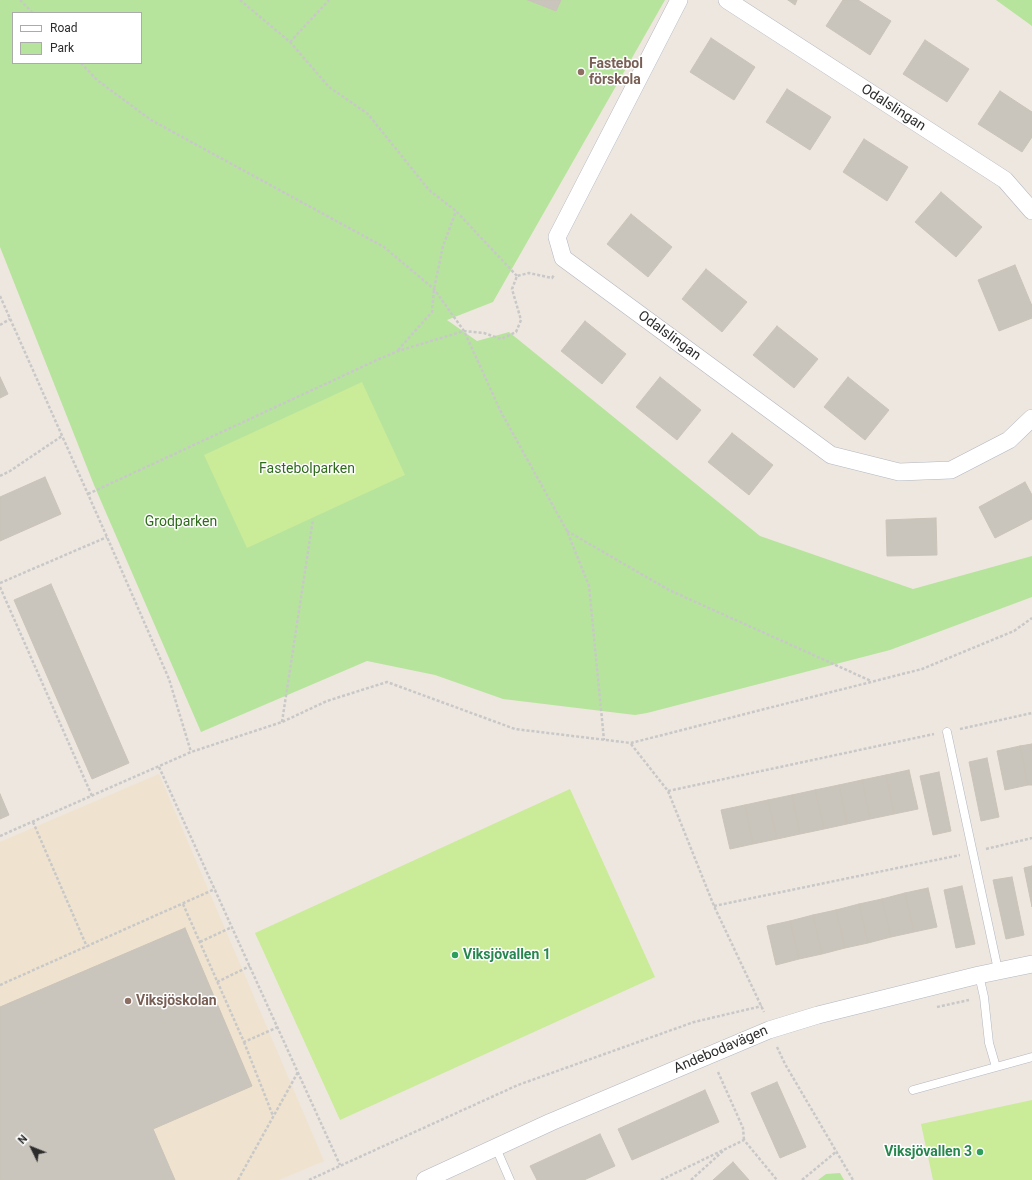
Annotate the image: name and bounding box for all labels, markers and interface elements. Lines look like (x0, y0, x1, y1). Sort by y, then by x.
legend (12, 12, 142, 64)
text: Road (50, 21, 78, 35)
text: Park (50, 41, 74, 55)
place label: Fastebol förskola (589, 56, 643, 88)
marker: Fastebol förskola (576, 67, 586, 77)
street label: Odalslingan (858, 81, 928, 135)
street label: Odalslingan (634, 308, 704, 364)
park label: Fastebolparken (259, 461, 355, 477)
park label: Grodparken (145, 514, 217, 530)
place label: Viksjövallen 1 (463, 947, 551, 963)
marker: Viksjövallen 1 (450, 950, 460, 960)
place label: Viksjöskolan (136, 993, 217, 1009)
marker: Viksjöskolan (123, 996, 133, 1006)
street label: Andebodavägen (671, 1023, 771, 1077)
north arrow (12, 1128, 52, 1168)
text: N (15, 1132, 30, 1147)
place label: Viksjövallen 3 (884, 1144, 972, 1160)
marker: Viksjövallen 3 (975, 1147, 985, 1157)

